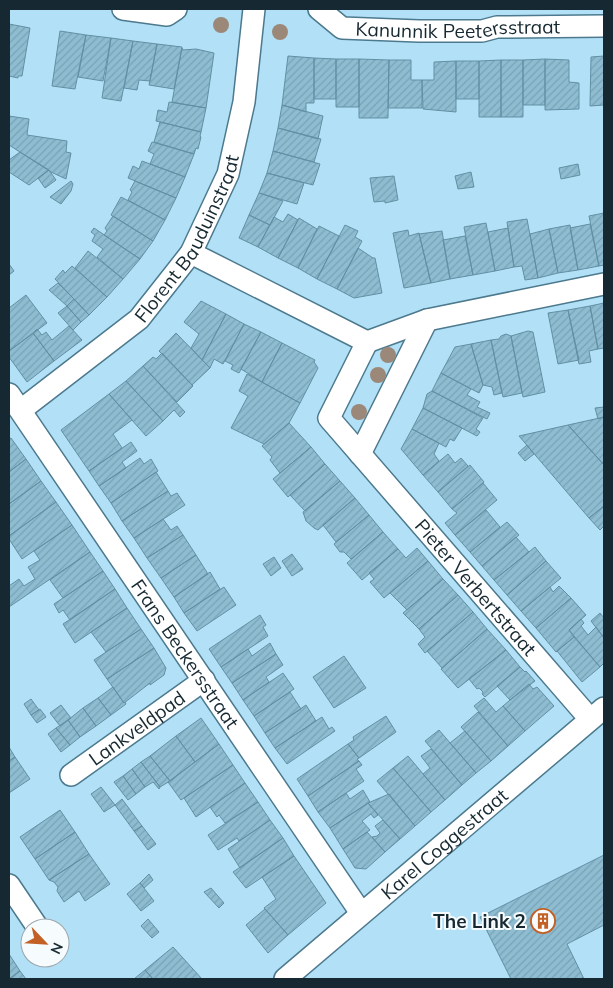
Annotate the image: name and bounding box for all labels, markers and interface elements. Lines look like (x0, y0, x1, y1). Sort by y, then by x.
street label: Kanunnik Peetersstraat (355, 14, 561, 43)
street label: Florent Bauduinstraat (129, 152, 244, 327)
street label: Pieter Verbertstraat (410, 514, 542, 661)
street label: Frans Beckersstraat (126, 575, 245, 733)
street label: Lankveldpad (84, 685, 190, 770)
street label: Karel Coggestraat (376, 783, 513, 904)
building icon: The Link 2 (530, 908, 556, 934)
place label: The Link 2 (433, 909, 526, 933)
north arrow (20, 918, 70, 968)
text: N (46, 940, 67, 957)

